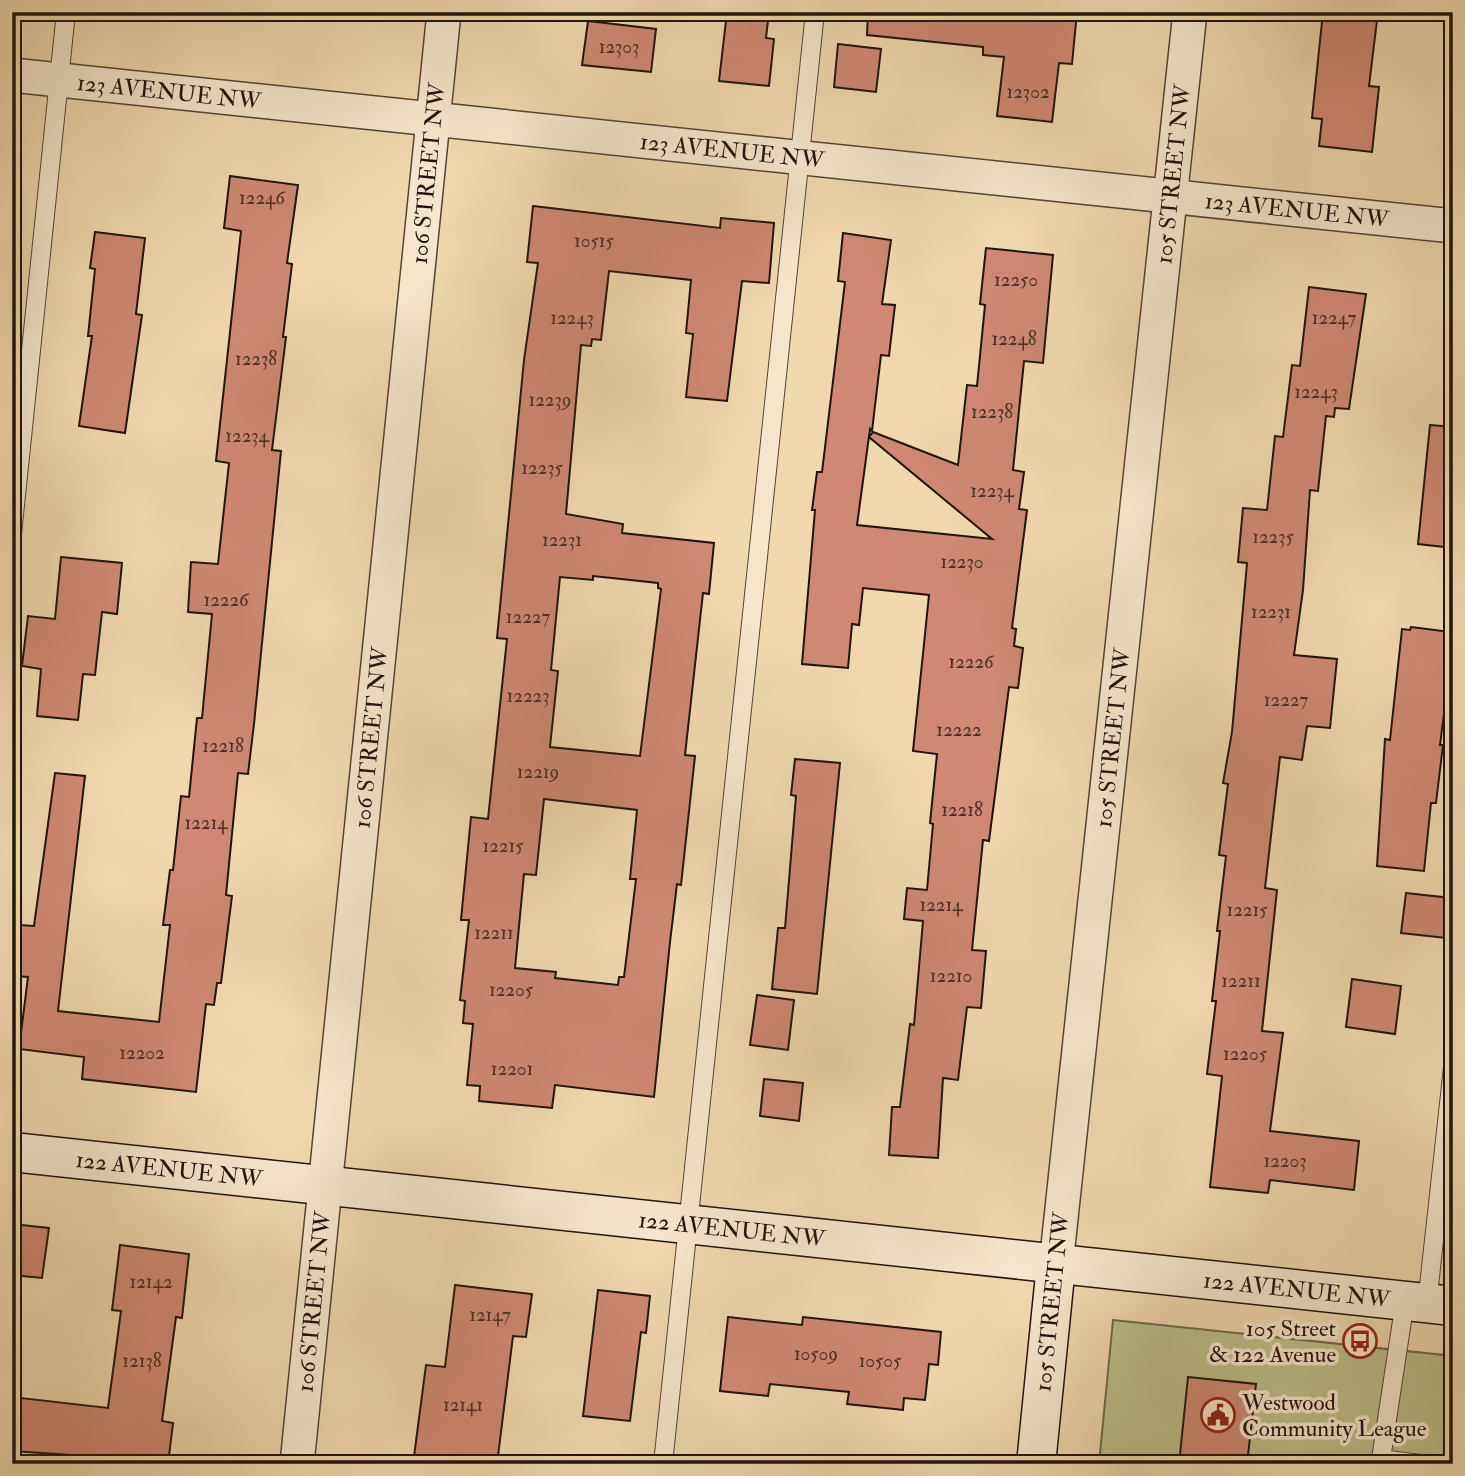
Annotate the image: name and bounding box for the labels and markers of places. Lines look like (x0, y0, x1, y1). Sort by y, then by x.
place label: 105 Street & 122 Avenue (1209, 1314, 1336, 1369)
bus stop icon: 105 Street & 122 Avenue (1341, 1322, 1379, 1360)
place label: Westwood Community League (1241, 1388, 1427, 1443)
public building icon: Westwood Community League (1199, 1396, 1237, 1434)

